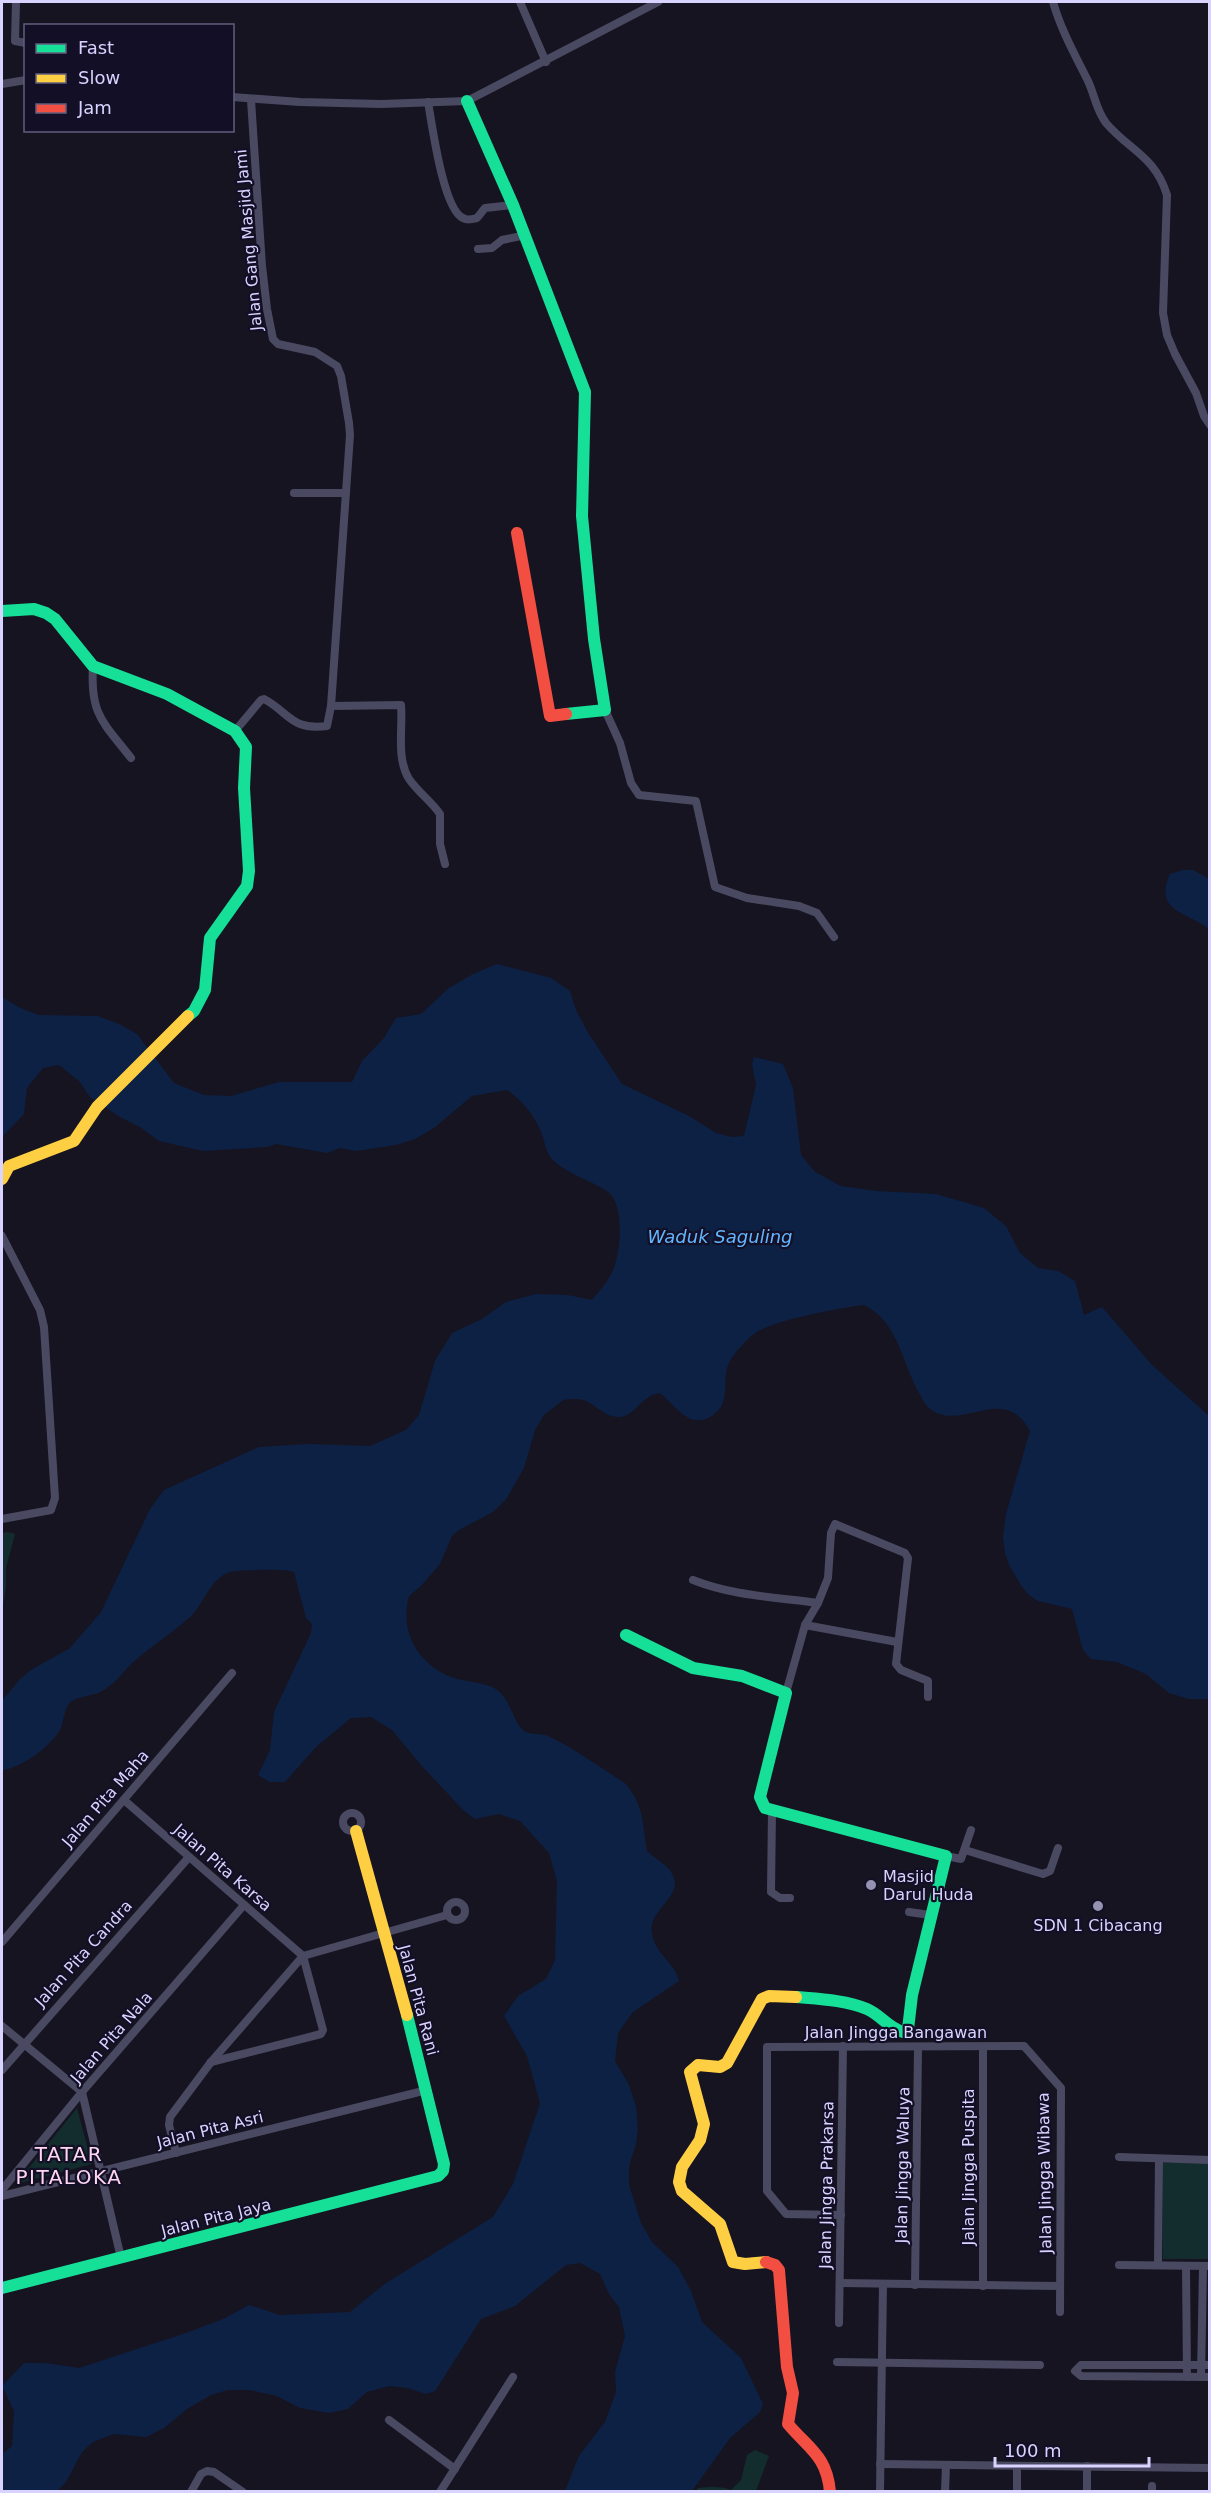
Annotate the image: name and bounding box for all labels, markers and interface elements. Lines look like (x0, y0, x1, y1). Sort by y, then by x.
legend (24, 24, 234, 132)
text: Fast (78, 37, 114, 58)
text: Slow (78, 67, 120, 88)
text: Jam (77, 97, 112, 118)
street label: Jalan Gang Masjid Jami (231, 148, 266, 333)
water label: Waduk Saguling (648, 1226, 792, 1247)
street label: Jalan Pita Maha (57, 1746, 153, 1852)
street label: Jalan Pita Karsa (169, 1819, 276, 1915)
place label: Masjid Darul Huda (883, 1867, 974, 1904)
marker: Masjid Darul Huda (864, 1878, 878, 1892)
street label: Jalan Pita Candra (30, 1896, 136, 2011)
marker: SDN 1 Cibacang (1091, 1899, 1105, 1913)
place label: SDN 1 Cibacang (1033, 1916, 1163, 1935)
street label: Jalan Pita Rani (394, 1942, 442, 2058)
street label: Jalan Pita Nala (66, 1988, 156, 2088)
street label: Jalan Jingga Bangawan (804, 2023, 987, 2042)
street label: Jalan Jingga Waluya (892, 2086, 913, 2245)
street label: Jalan Jingga Puspita (959, 2088, 978, 2247)
street label: Jalan Jingga Wibawa (1034, 2092, 1055, 2255)
street label: Jalan Jingga Prakarsa (816, 2101, 837, 2270)
street label: Jalan Pita Asri (154, 2107, 265, 2152)
district label: TATAR PITALOKA (16, 2142, 122, 2189)
street label: Jalan Pita Jaya (158, 2195, 273, 2241)
scale bar (995, 2430, 1150, 2468)
text: 100 m (1004, 2440, 1062, 2461)

